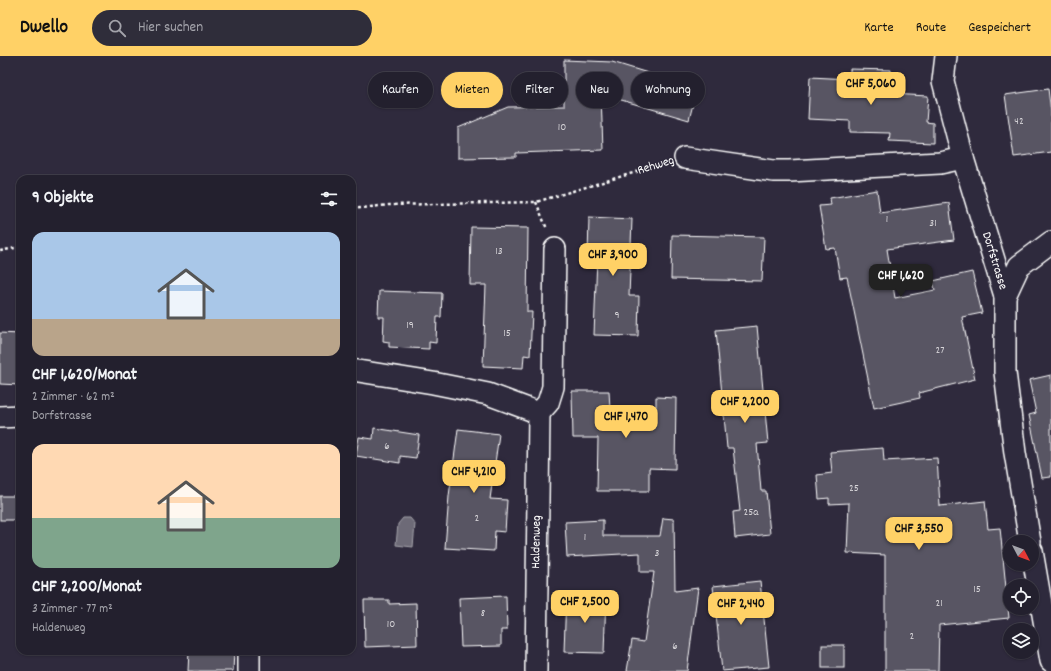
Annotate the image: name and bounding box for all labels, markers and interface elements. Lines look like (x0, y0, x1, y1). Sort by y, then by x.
search box (92, 10, 372, 46)
text: Dwello (20, 15, 68, 42)
icon: search (106, 17, 128, 39)
text: Hier suchen (138, 17, 203, 39)
text: Karte (864, 18, 894, 38)
text: Route (916, 18, 946, 38)
text: Gespeichert (968, 18, 1031, 38)
chip: Kaufen (368, 72, 433, 108)
chip: Mieten (441, 72, 503, 108)
chip: Filter (511, 72, 568, 108)
chip: Neu (576, 72, 623, 108)
chip: Wohnung (631, 72, 705, 108)
pin: CHF 5,060 (825, 72, 917, 106)
text: CHF 5,060 (846, 75, 896, 94)
house number: 42 (1014, 114, 1024, 130)
house number: 10 (558, 120, 566, 136)
street label: Rehweg (635, 151, 677, 181)
text: 9 Objekte (32, 187, 93, 211)
icon: filters (318, 188, 340, 210)
house number: 1 (886, 212, 888, 228)
house number: 31 (929, 216, 937, 232)
street label: Dorfstrasse (976, 230, 1012, 293)
pin: CHF 3,900 (567, 243, 659, 277)
house number: 13 (495, 244, 503, 260)
text: CHF 3,900 (588, 246, 638, 265)
icon: home (150, 258, 222, 330)
pin: CHF 1,620 (855, 264, 947, 298)
text: CHF 1,620 (878, 267, 924, 286)
house number: 9 (614, 308, 620, 324)
house number: 19 (406, 318, 414, 334)
house number: 15 (503, 326, 511, 342)
house number: 27 (935, 343, 945, 359)
text: CHF 1,620/Monat (32, 364, 137, 388)
text: 2 Zimmer · 62 m² (32, 388, 115, 407)
pin: CHF 2,200 (699, 390, 791, 424)
text: CHF 2,200 (720, 393, 770, 412)
pin: CHF 1,470 (580, 405, 672, 439)
text: Dorfstrasse (32, 407, 92, 426)
text: CHF 1,470 (604, 408, 648, 427)
house number: 6 (384, 439, 390, 455)
pin: CHF 4,210 (428, 460, 520, 494)
text: CHF 4,210 (451, 463, 497, 482)
icon: home (150, 470, 222, 542)
house number: 25 (849, 481, 859, 497)
house number: 25a (743, 505, 759, 521)
house number: 2 (475, 511, 480, 527)
street label: Haldenweg (527, 515, 547, 569)
pin: CHF 3,550 (873, 517, 965, 551)
text: CHF 3,550 (894, 520, 944, 539)
house number: 1 (584, 530, 586, 546)
north arrow (1003, 535, 1039, 571)
map controls (1003, 535, 1039, 659)
house number: 3 (655, 546, 660, 562)
text: CHF 2,200/Monat (32, 576, 142, 600)
button: locate (1003, 579, 1039, 615)
house number: 15 (973, 582, 981, 598)
pin: CHF 2,500 (539, 590, 631, 624)
pin: CHF 2,440 (695, 592, 787, 626)
text: CHF 2,500 (560, 593, 610, 612)
text: CHF 2,440 (717, 595, 765, 614)
house number: 21 (935, 596, 943, 612)
text: 3 Zimmer · 77 m² (32, 600, 113, 619)
house number: 8 (481, 606, 485, 622)
house number: 10 (387, 617, 395, 633)
text: Haldenweg (32, 619, 85, 638)
button: layers (1003, 623, 1039, 659)
house number: 2 (910, 629, 915, 645)
house number: 6 (672, 639, 678, 655)

